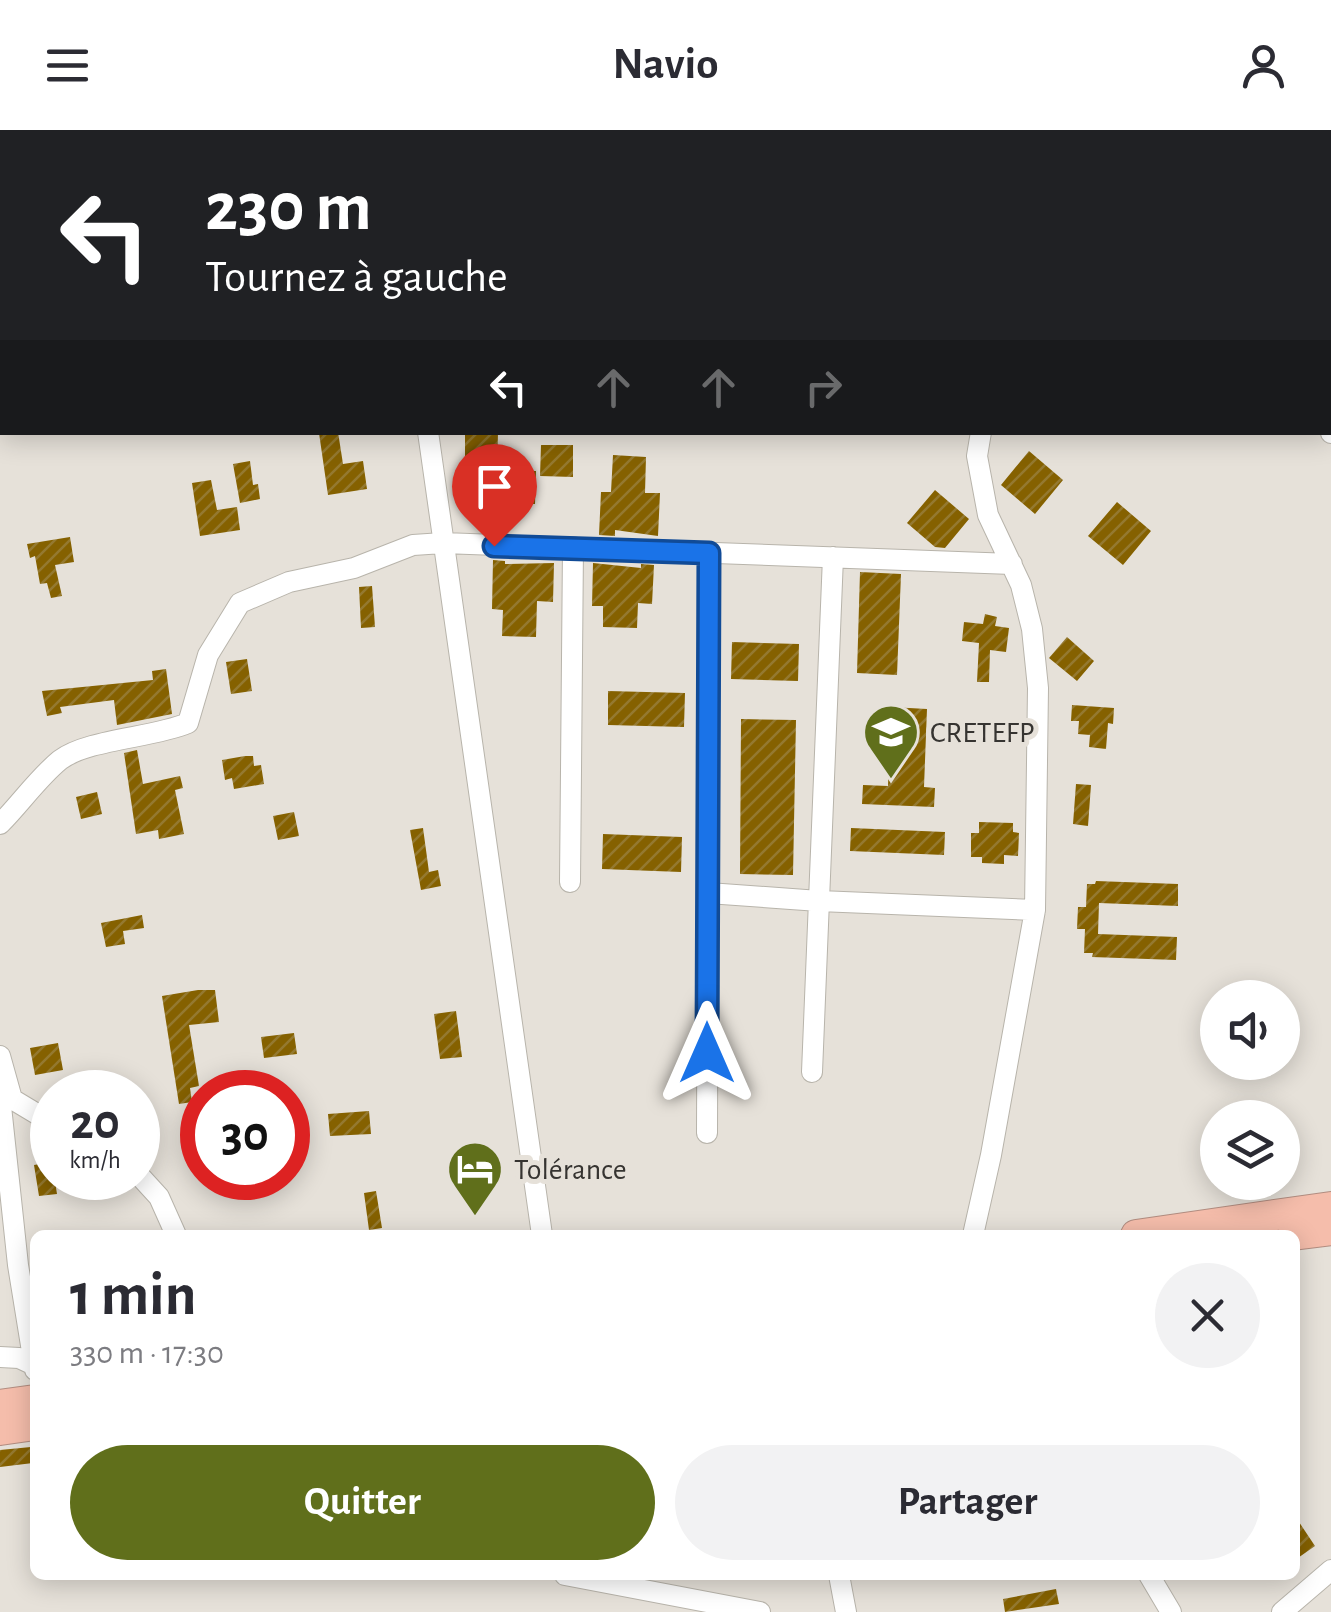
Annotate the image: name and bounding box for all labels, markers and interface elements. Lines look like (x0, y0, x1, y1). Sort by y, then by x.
icon: menu (40, 38, 95, 93)
icon: person (1236, 38, 1291, 93)
text: Navio (613, 42, 718, 87)
icon: left (40, 170, 170, 300)
text: 230 m (205, 173, 372, 243)
text: Tournez à gauche (205, 255, 508, 300)
icon: left (481, 360, 536, 415)
icon: ahead (586, 360, 641, 415)
icon: ahead (691, 360, 746, 415)
icon: right (796, 360, 851, 415)
pin (452, 444, 537, 547)
icon: arrive (467, 459, 522, 514)
school or university icon: CRETEFP (861, 702, 921, 781)
place label: CRETEFP (930, 718, 1035, 748)
map controls (1200, 980, 1300, 1200)
button: sound (1200, 980, 1300, 1080)
position arrow (655, 1001, 759, 1105)
speed limit sign: 30 (180, 1070, 310, 1200)
text: 20 (70, 1098, 120, 1148)
button: layers (1200, 1100, 1300, 1200)
hotel icon: Tolérance (445, 1139, 505, 1218)
text: km/h (69, 1148, 121, 1173)
place label: Tolérance (514, 1155, 627, 1185)
button: close (1155, 1263, 1260, 1368)
text: 1 min (70, 1266, 196, 1326)
text: 330 m · 17:30 (70, 1337, 224, 1369)
button: Quitter (70, 1445, 655, 1560)
button: Partager (675, 1445, 1260, 1560)

